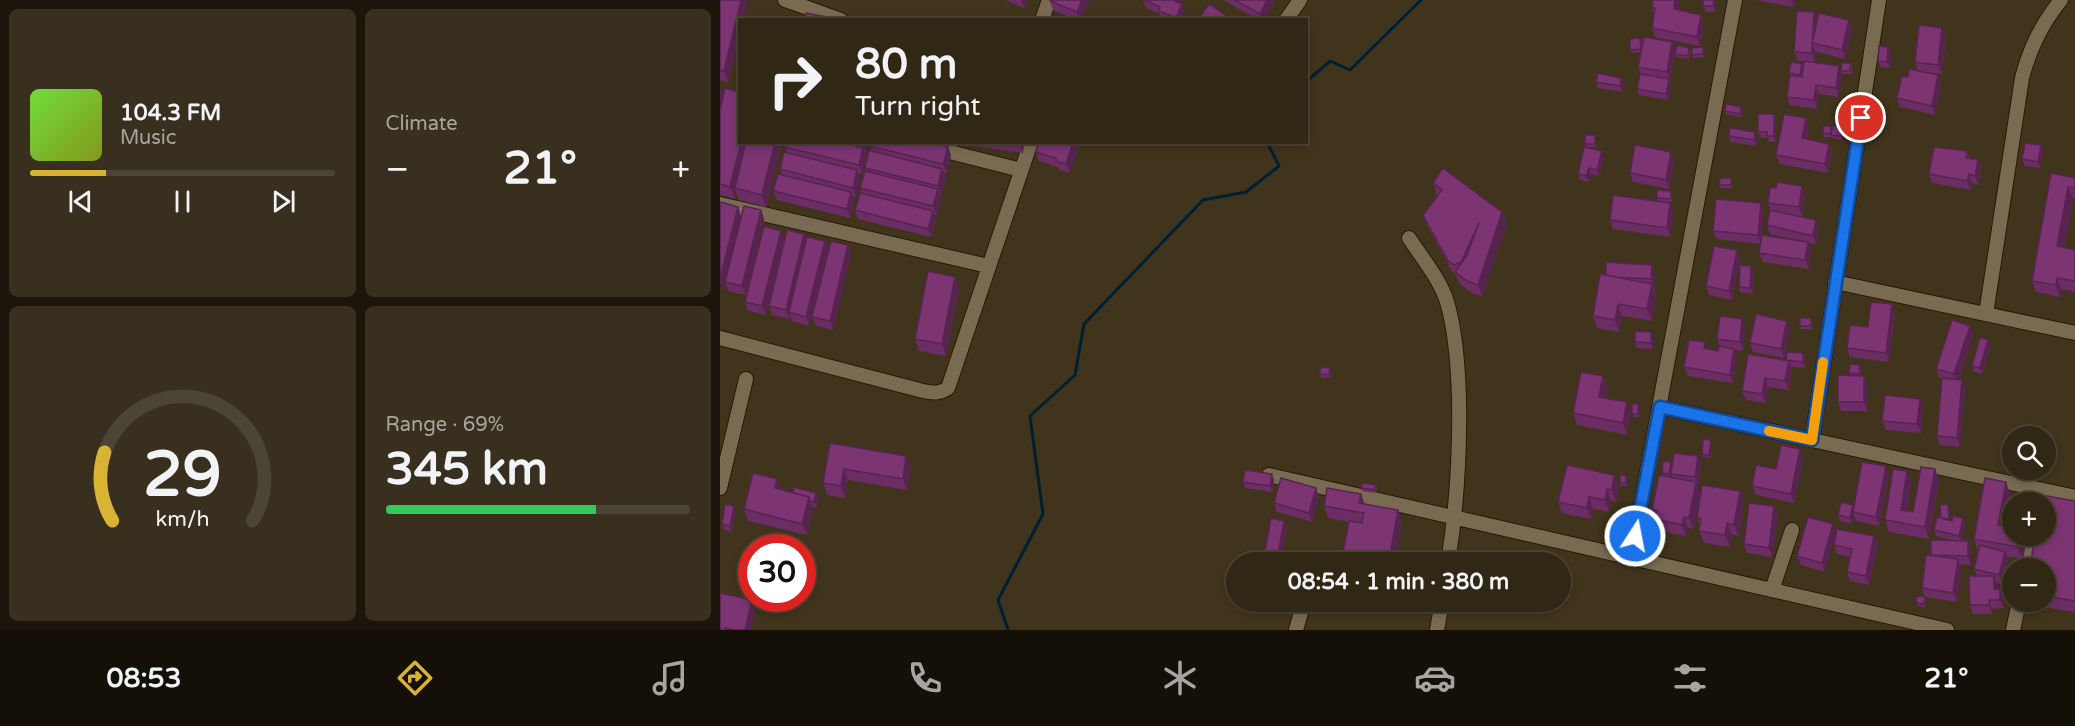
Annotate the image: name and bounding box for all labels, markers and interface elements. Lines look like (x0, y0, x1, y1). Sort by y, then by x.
text: 80 m (855, 39, 957, 90)
icon: right (756, 42, 834, 120)
text: Turn right (855, 90, 981, 123)
pin (1835, 92, 1886, 143)
text: 104.3 FM (120, 100, 221, 126)
icon: arrive (1844, 101, 1877, 134)
text: Climate (386, 112, 458, 136)
text: Music (120, 126, 176, 150)
text: 21° (503, 142, 577, 196)
text: − (386, 150, 409, 189)
text: + (671, 150, 690, 189)
icon: previous (64, 185, 97, 218)
icon: pause (166, 185, 199, 218)
icon: next (267, 185, 300, 218)
text: Range · 69% (386, 413, 504, 437)
map controls (2002, 426, 2056, 612)
button: search (2002, 426, 2056, 480)
text: 29 (143, 438, 221, 513)
text: 345 km (386, 443, 548, 497)
button: + (2002, 492, 2056, 546)
position arrow (1603, 504, 1667, 568)
text: km/h (155, 506, 209, 532)
speed limit sign: 30 (738, 534, 816, 612)
button: − (2002, 558, 2056, 612)
text: 08:54 · 1 min · 380 m (1288, 569, 1509, 595)
icon: directions (394, 657, 436, 699)
icon: music (649, 657, 691, 699)
icon: phone (904, 657, 946, 699)
icon: climate (1159, 657, 1201, 699)
icon: car (1414, 657, 1456, 699)
icon: filters (1669, 657, 1711, 699)
text: 08:53 (107, 662, 181, 695)
text: 21° (1924, 662, 1968, 695)

